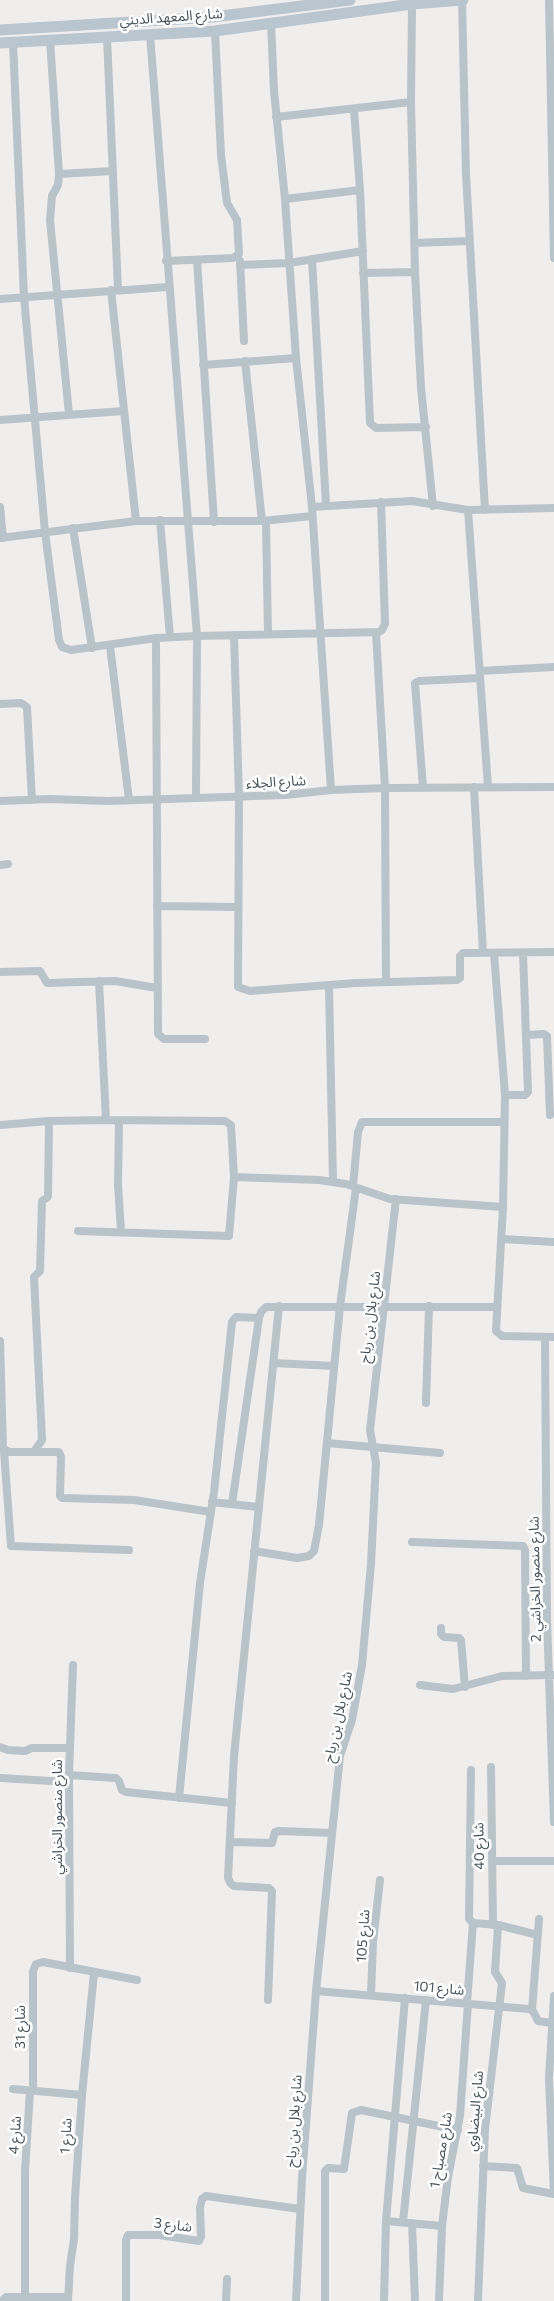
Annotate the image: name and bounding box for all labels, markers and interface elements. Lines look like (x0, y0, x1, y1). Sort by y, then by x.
street label: شارع المعهد الديني (119, 5, 223, 29)
street label: شارع الجلاء (246, 772, 306, 792)
street label: شارع بلال بن رباح (356, 1270, 384, 1364)
street label: شارع منصور الخراشي 2 (526, 1516, 544, 1642)
street label: شارع بلال بن رباح (320, 1670, 356, 1764)
street label: شارع منصور الخراشي (49, 1759, 65, 1875)
street label: شارع 40 (470, 1822, 488, 1870)
street label: شارع 105 (353, 1909, 373, 1963)
street label: شارع 101 (413, 1977, 465, 1999)
street label: شارع 31 (12, 2005, 28, 2049)
street label: شارع البيضاوي (463, 2070, 487, 2152)
street label: شارع بلال بن رباح (282, 2074, 306, 2168)
street label: شارع مصباح 1 (426, 2111, 456, 2189)
street label: شارع 4 (5, 2115, 25, 2155)
street label: شارع 1 (56, 2117, 76, 2155)
street label: شارع 3 (153, 2214, 193, 2236)

